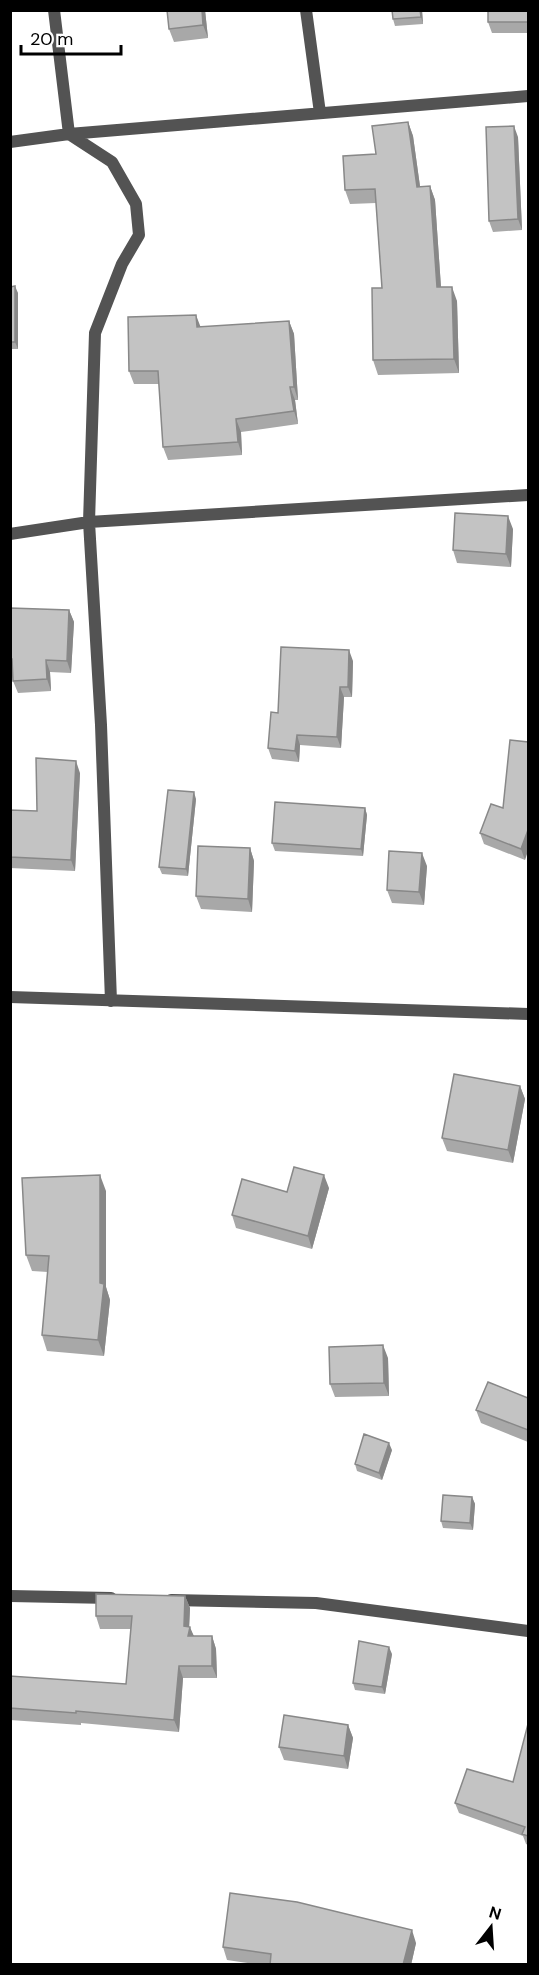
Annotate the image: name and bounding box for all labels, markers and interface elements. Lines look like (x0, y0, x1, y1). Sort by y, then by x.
scale bar (21, 18, 122, 56)
text: 20 m (30, 27, 73, 51)
north arrow (461, 1897, 521, 1957)
text: N (487, 1901, 504, 1925)

